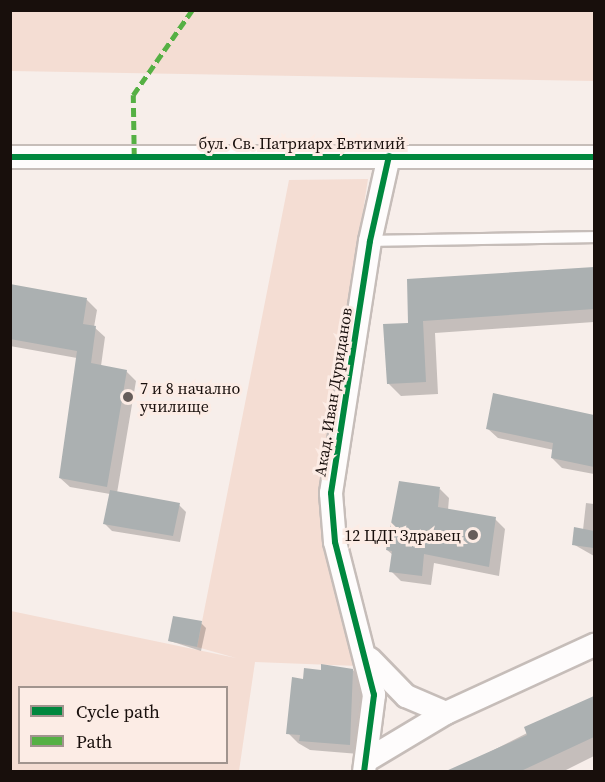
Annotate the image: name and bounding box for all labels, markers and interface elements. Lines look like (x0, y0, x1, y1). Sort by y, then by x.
street label: бул. Св. Патриарх Евтимий (199, 133, 405, 153)
street label: Акад. Иван Дуриданов (310, 306, 356, 478)
place label: 7 и 8 начално училище (140, 378, 240, 416)
marker: 7 и 8 начално училище (121, 390, 135, 404)
place label: 12 ЦДГ Здравец (344, 525, 461, 545)
marker: 12 ЦДГ Здравец (466, 528, 480, 542)
legend (18, 686, 228, 764)
text: Cycle path (76, 699, 160, 724)
text: Path (76, 729, 112, 754)

